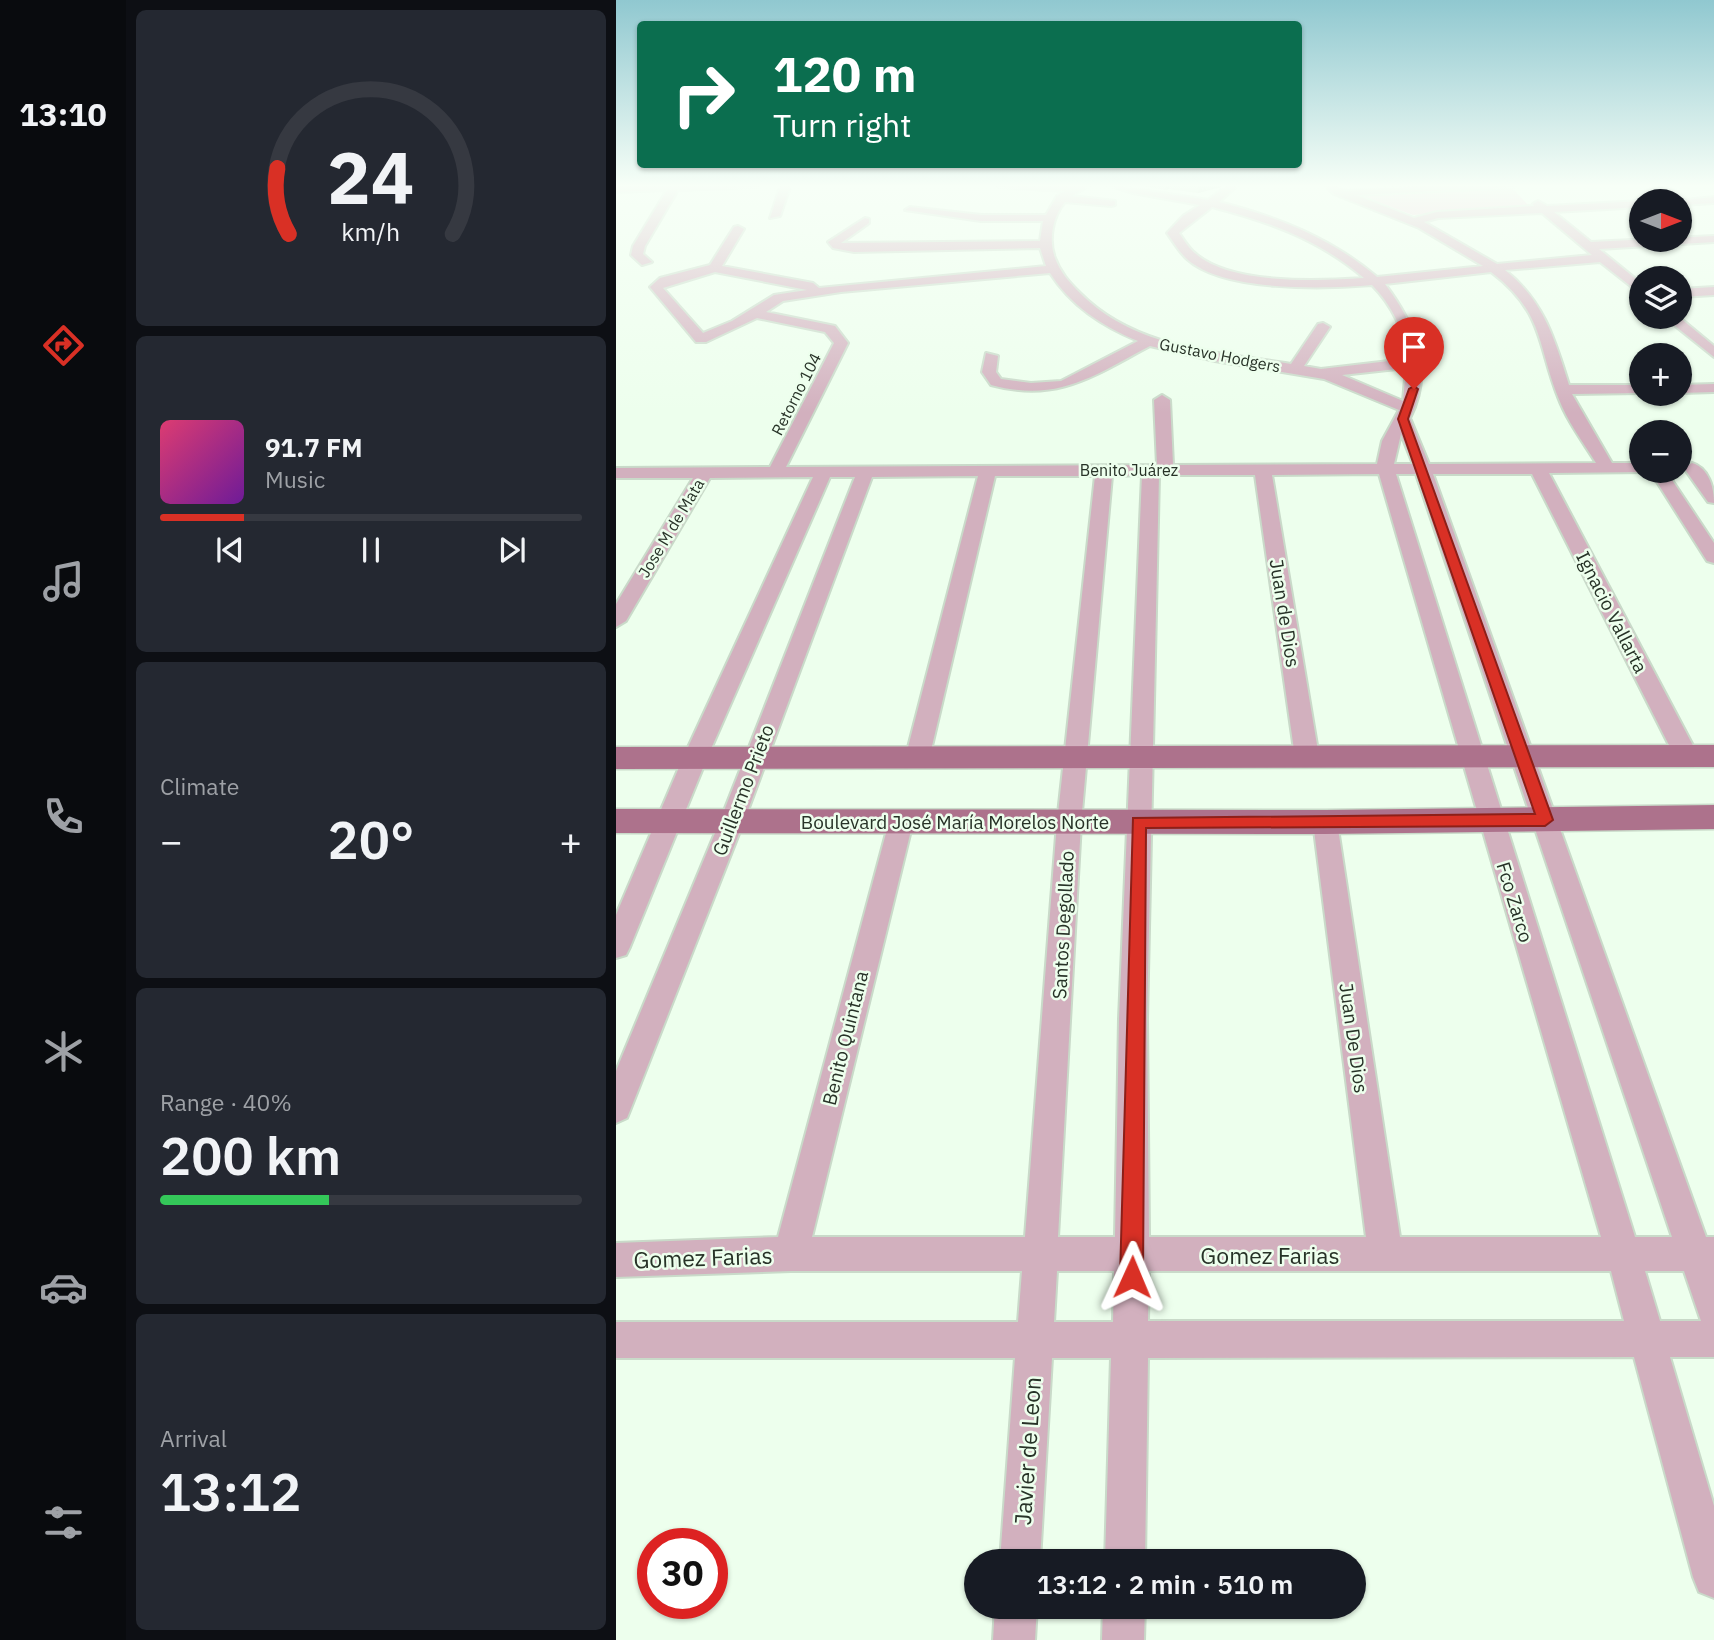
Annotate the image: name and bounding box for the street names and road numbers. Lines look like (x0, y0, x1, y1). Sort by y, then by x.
street label: Gustavo Hodgers (1158, 333, 1282, 377)
street label: Retorno 104 (767, 349, 825, 439)
street label: Benito Juárez (1080, 460, 1178, 480)
street label: Jose M de Mata (634, 475, 709, 581)
street label: Ignacio Vallarta (1571, 547, 1653, 677)
street label: Juan de Dios (1265, 557, 1305, 669)
street label: Guillermo Prieto (707, 721, 779, 859)
street label: Boulevard José María Morelos Norte (801, 810, 1109, 834)
street label: Santos Degollado (1047, 850, 1079, 1000)
street label: Fco Zarco (1491, 859, 1539, 945)
street label: Benito Quintana (817, 968, 873, 1108)
street label: Juan De Dios (1334, 981, 1374, 1095)
street label: Gomez Farias (633, 1240, 773, 1274)
street label: Gomez Farias (1200, 1240, 1340, 1270)
street label: Javier de Leon (1007, 1376, 1047, 1526)

